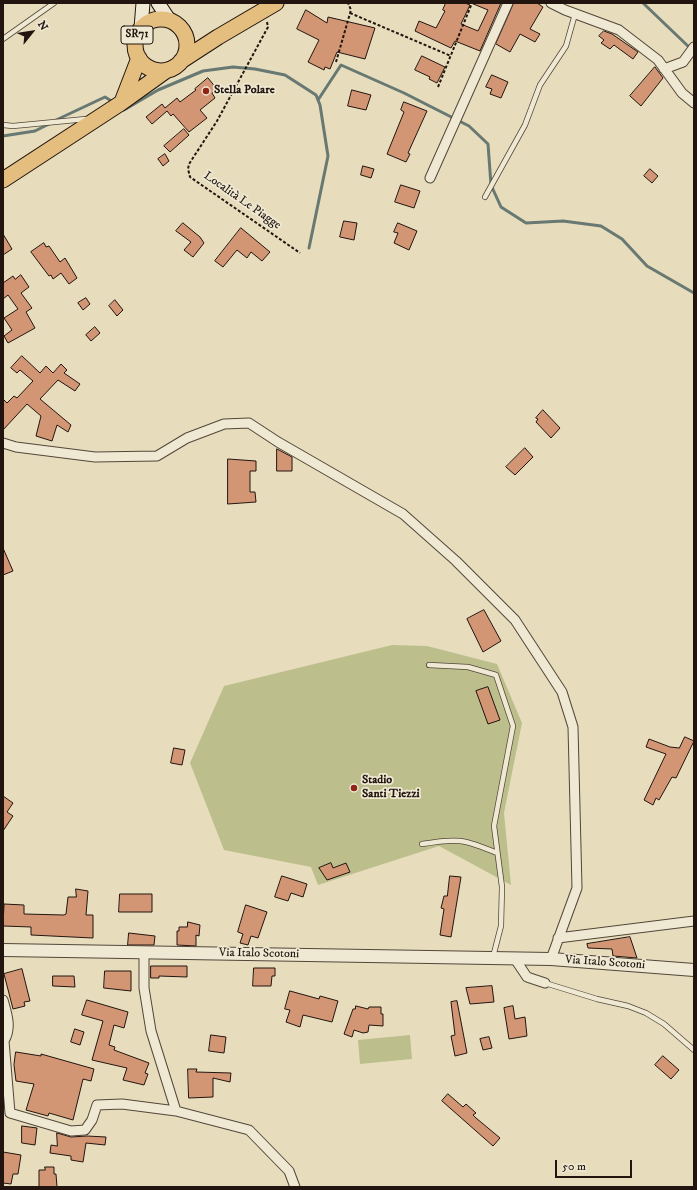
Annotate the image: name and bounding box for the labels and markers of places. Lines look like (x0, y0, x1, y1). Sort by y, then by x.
place label: Stella Polare (214, 84, 275, 98)
marker: Stella Polare (201, 86, 211, 96)
place label: Stadio Santi Tiezzi (362, 774, 420, 802)
marker: Stadio Santi Tiezzi (349, 783, 359, 793)

